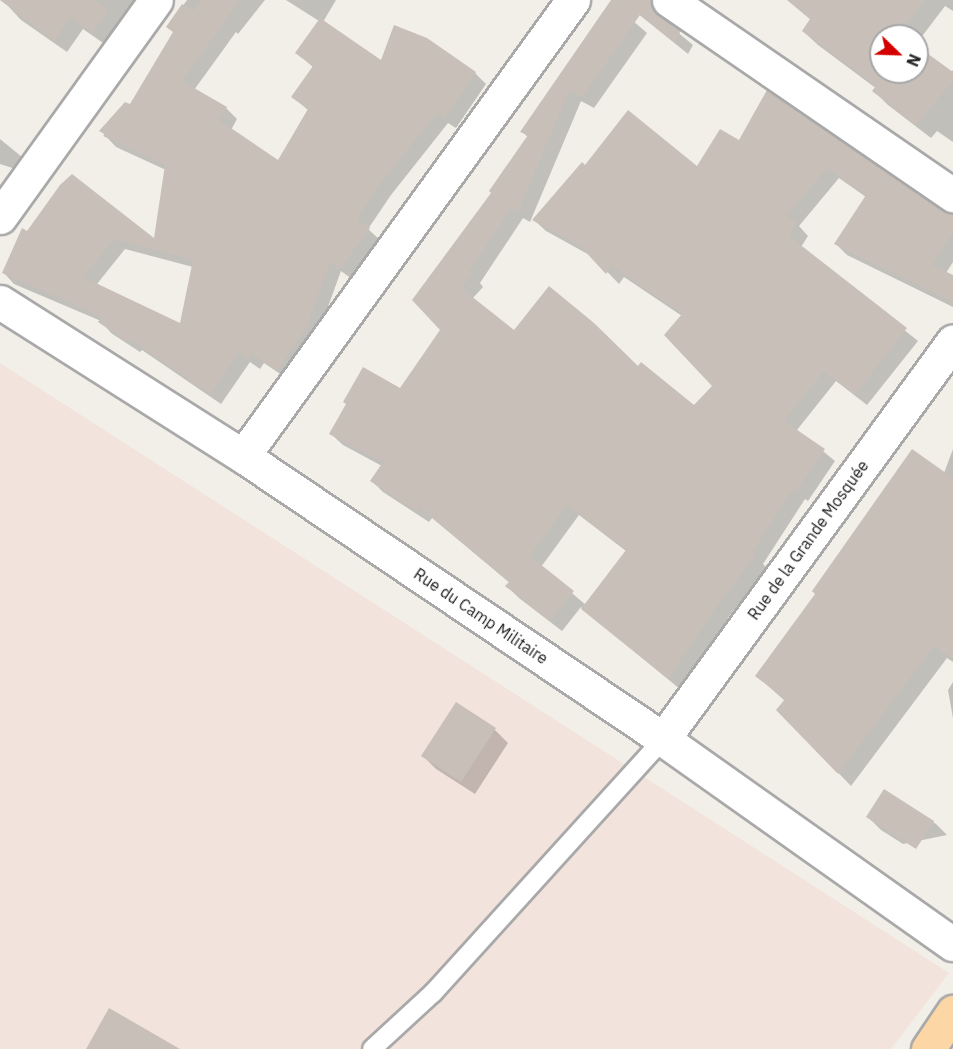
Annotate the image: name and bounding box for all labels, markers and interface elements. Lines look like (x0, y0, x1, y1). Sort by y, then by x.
north arrow (869, 24, 929, 84)
text: N (902, 51, 925, 69)
street label: Rue de la Grande Mosquée (744, 456, 872, 624)
street label: Rue du Camp Militaire (410, 564, 552, 668)

